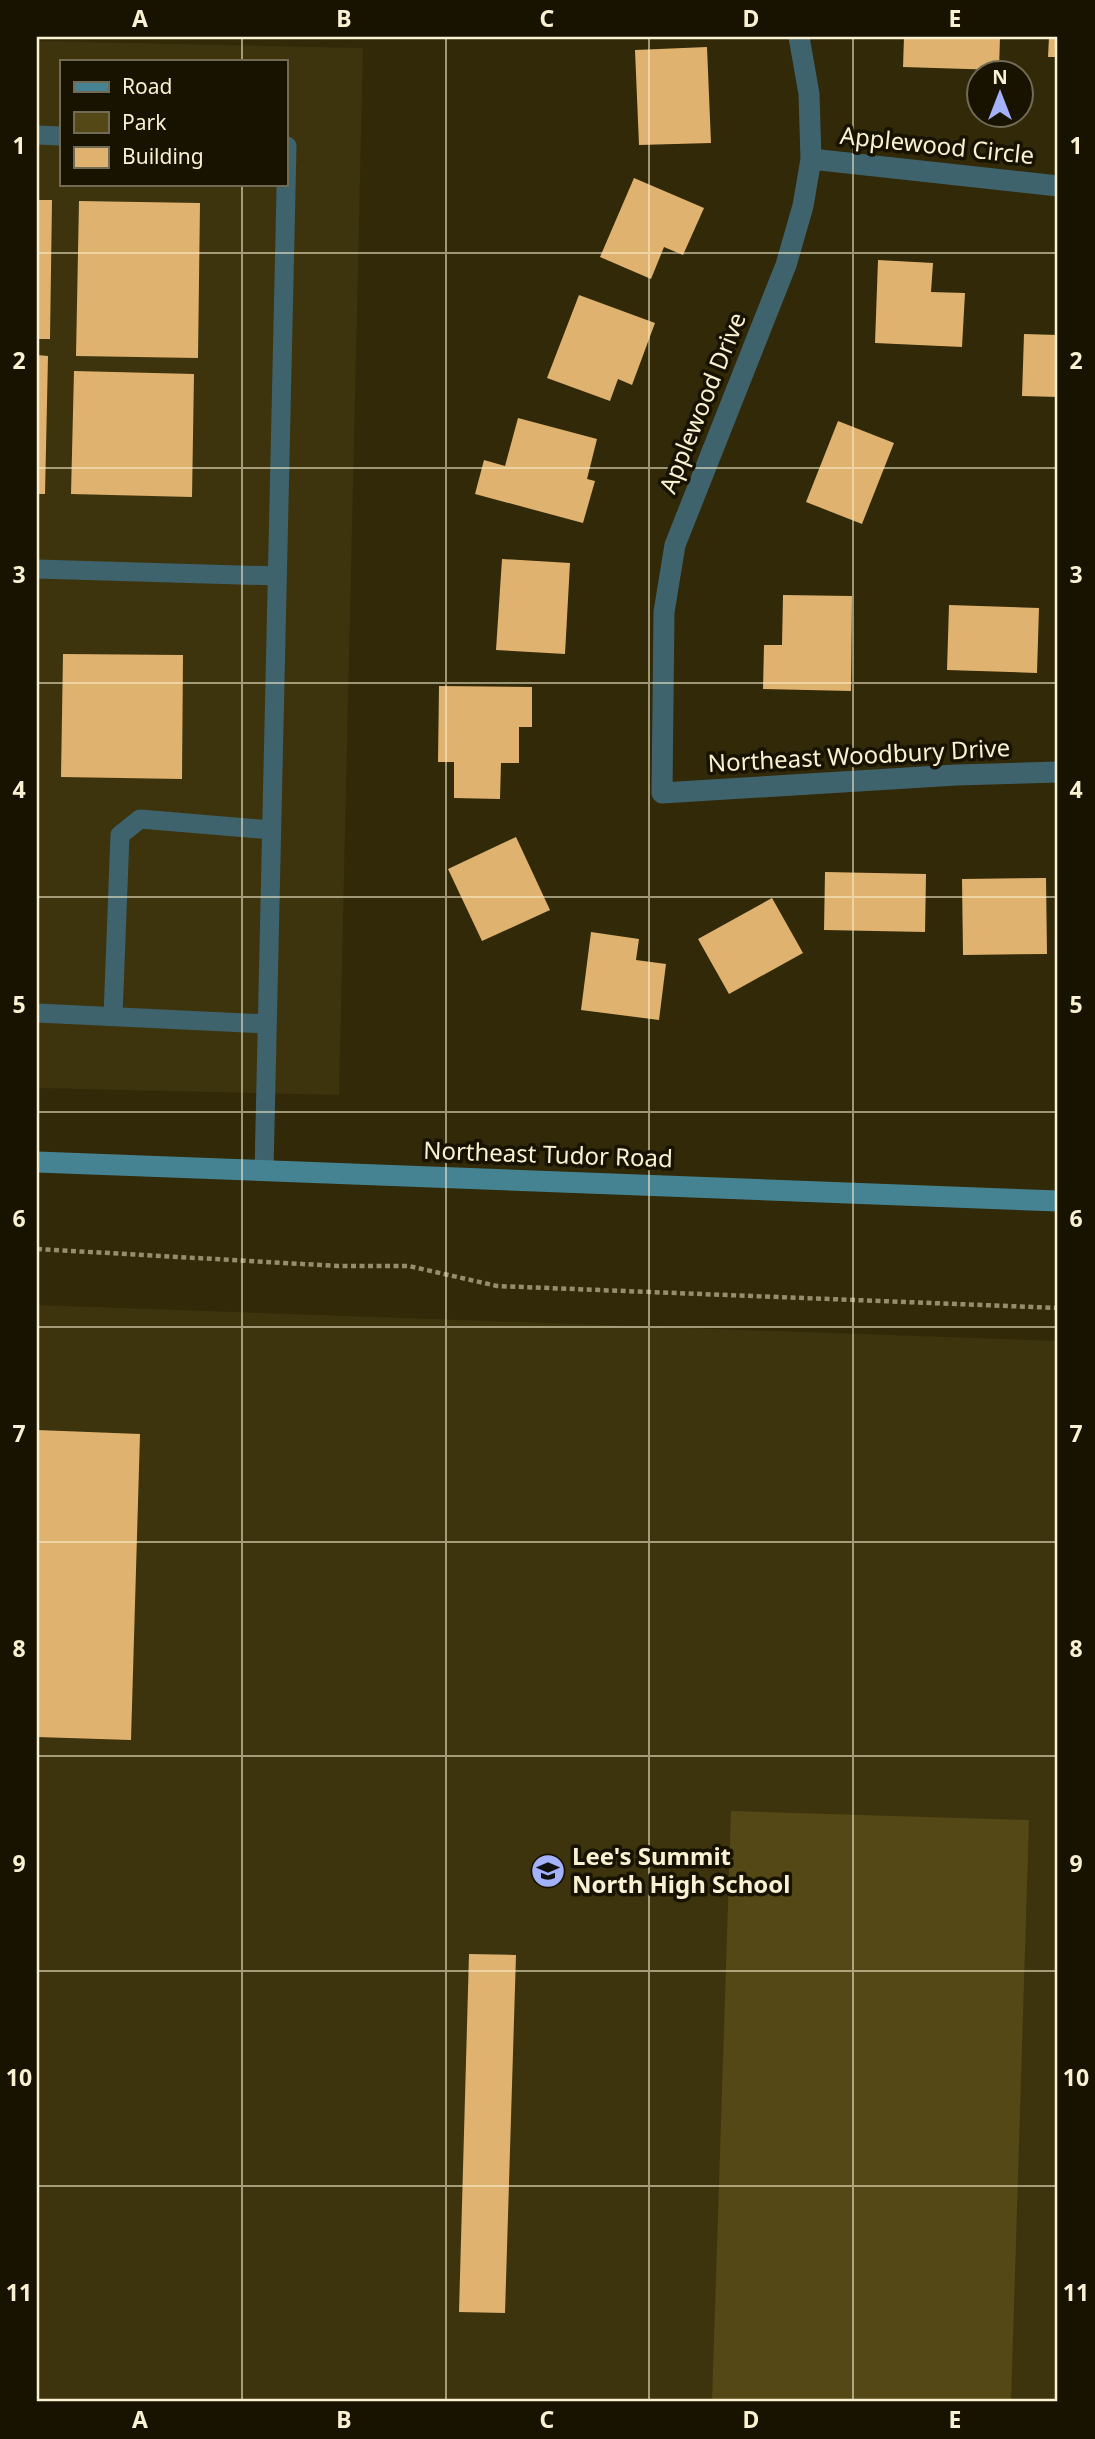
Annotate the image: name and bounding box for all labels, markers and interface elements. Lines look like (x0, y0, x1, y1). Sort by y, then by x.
text: A (132, 2, 148, 34)
text: B (336, 2, 352, 34)
text: C (540, 2, 555, 34)
text: D (743, 2, 759, 34)
text: E (949, 2, 961, 34)
legend (60, 60, 287, 186)
north arrow (965, 60, 1036, 130)
text: N (992, 64, 1008, 90)
text: Road (122, 72, 172, 100)
text: Park (122, 108, 167, 136)
street label: Applewood Circle (838, 118, 1036, 171)
text: 1 (12, 129, 26, 161)
text: 1 (1069, 129, 1083, 161)
text: Building (122, 142, 204, 170)
street label: Applewood Drive (650, 307, 753, 498)
text: 2 (12, 344, 26, 376)
text: 2 (1069, 344, 1083, 376)
text: 3 (12, 558, 26, 590)
text: 3 (1069, 558, 1083, 590)
street label: Northeast Woodbury Drive (707, 730, 1011, 779)
text: 4 (12, 773, 26, 805)
text: 4 (1069, 773, 1083, 805)
text: 5 (12, 988, 26, 1020)
text: 5 (1069, 988, 1083, 1020)
street label: Northeast Tudor Road (423, 1133, 673, 1174)
text: 6 (12, 1202, 26, 1234)
text: 6 (1069, 1202, 1083, 1234)
text: 7 (12, 1417, 26, 1449)
text: 7 (1069, 1417, 1083, 1449)
text: 8 (12, 1632, 26, 1664)
text: 8 (1069, 1632, 1083, 1664)
place label: Lee's Summit North High School (572, 1839, 790, 1900)
text: 9 (12, 1847, 26, 1879)
text: 9 (1069, 1847, 1083, 1879)
school or university icon: Lee's Summit North High School (529, 1852, 567, 1890)
text: 10 (6, 2061, 32, 2093)
text: 10 (1063, 2061, 1089, 2093)
text: 11 (6, 2276, 32, 2308)
text: 11 (1063, 2276, 1089, 2308)
text: A (132, 2403, 148, 2435)
text: B (336, 2403, 352, 2435)
text: C (540, 2403, 555, 2435)
text: D (743, 2403, 759, 2435)
text: E (949, 2403, 961, 2435)

